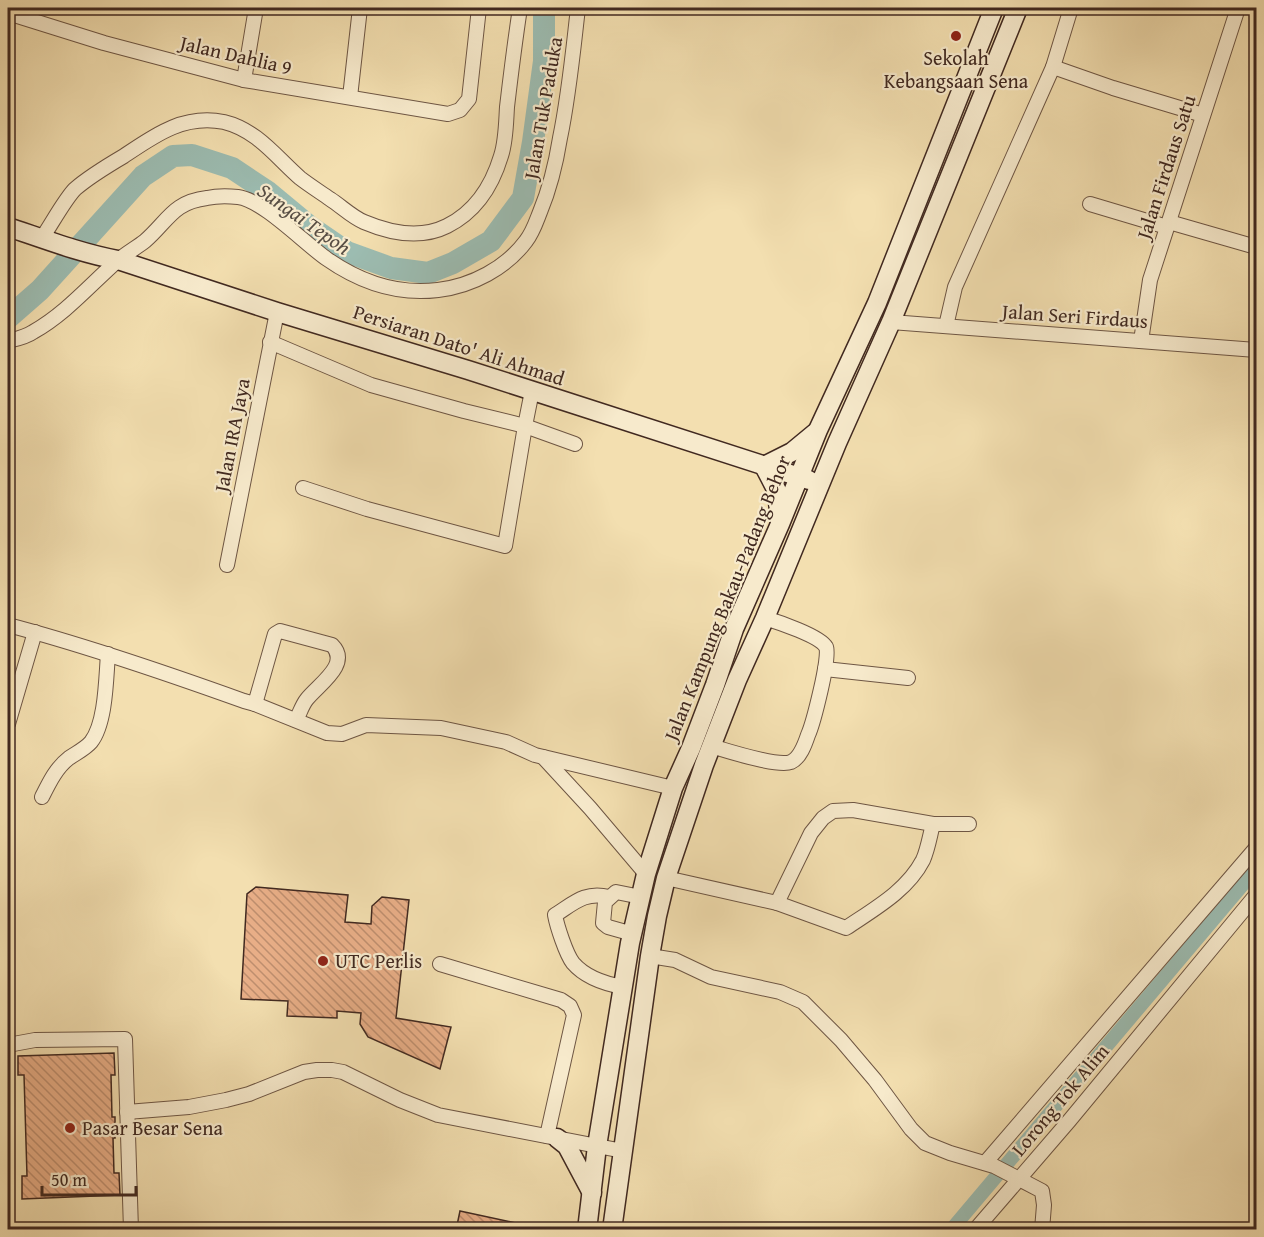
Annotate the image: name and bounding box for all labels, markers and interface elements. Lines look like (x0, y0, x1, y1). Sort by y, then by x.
street label: Jalan Dahlia 9 (174, 27, 295, 81)
marker: Sekolah Kebangsaan Sena (949, 29, 963, 43)
street label: Jalan Tuk Paduka (515, 34, 569, 184)
place label: Sekolah Kebangsaan Sena (884, 43, 1029, 95)
street label: Jalan Firdaus Satu (1128, 91, 1203, 246)
water label: Sungai Tepoh (251, 175, 358, 263)
street label: Jalan Seri Firdaus (998, 296, 1149, 335)
street label: Persiaran Dato' Ali Ahmad (350, 297, 569, 392)
street label: Jalan IRA Jaya (206, 375, 257, 497)
street label: Jalan Kampung Bakau-Padang Behor (655, 451, 797, 748)
place label: UTC Perlis (335, 946, 422, 975)
marker: UTC Perlis (316, 954, 330, 968)
street label: Lorong Tok Alim (1004, 1037, 1116, 1162)
place label: Pasar Besar Sena (82, 1113, 223, 1142)
marker: Pasar Besar Sena (63, 1121, 77, 1135)
scale bar (42, 1159, 136, 1197)
text: 50 m (51, 1166, 87, 1193)

